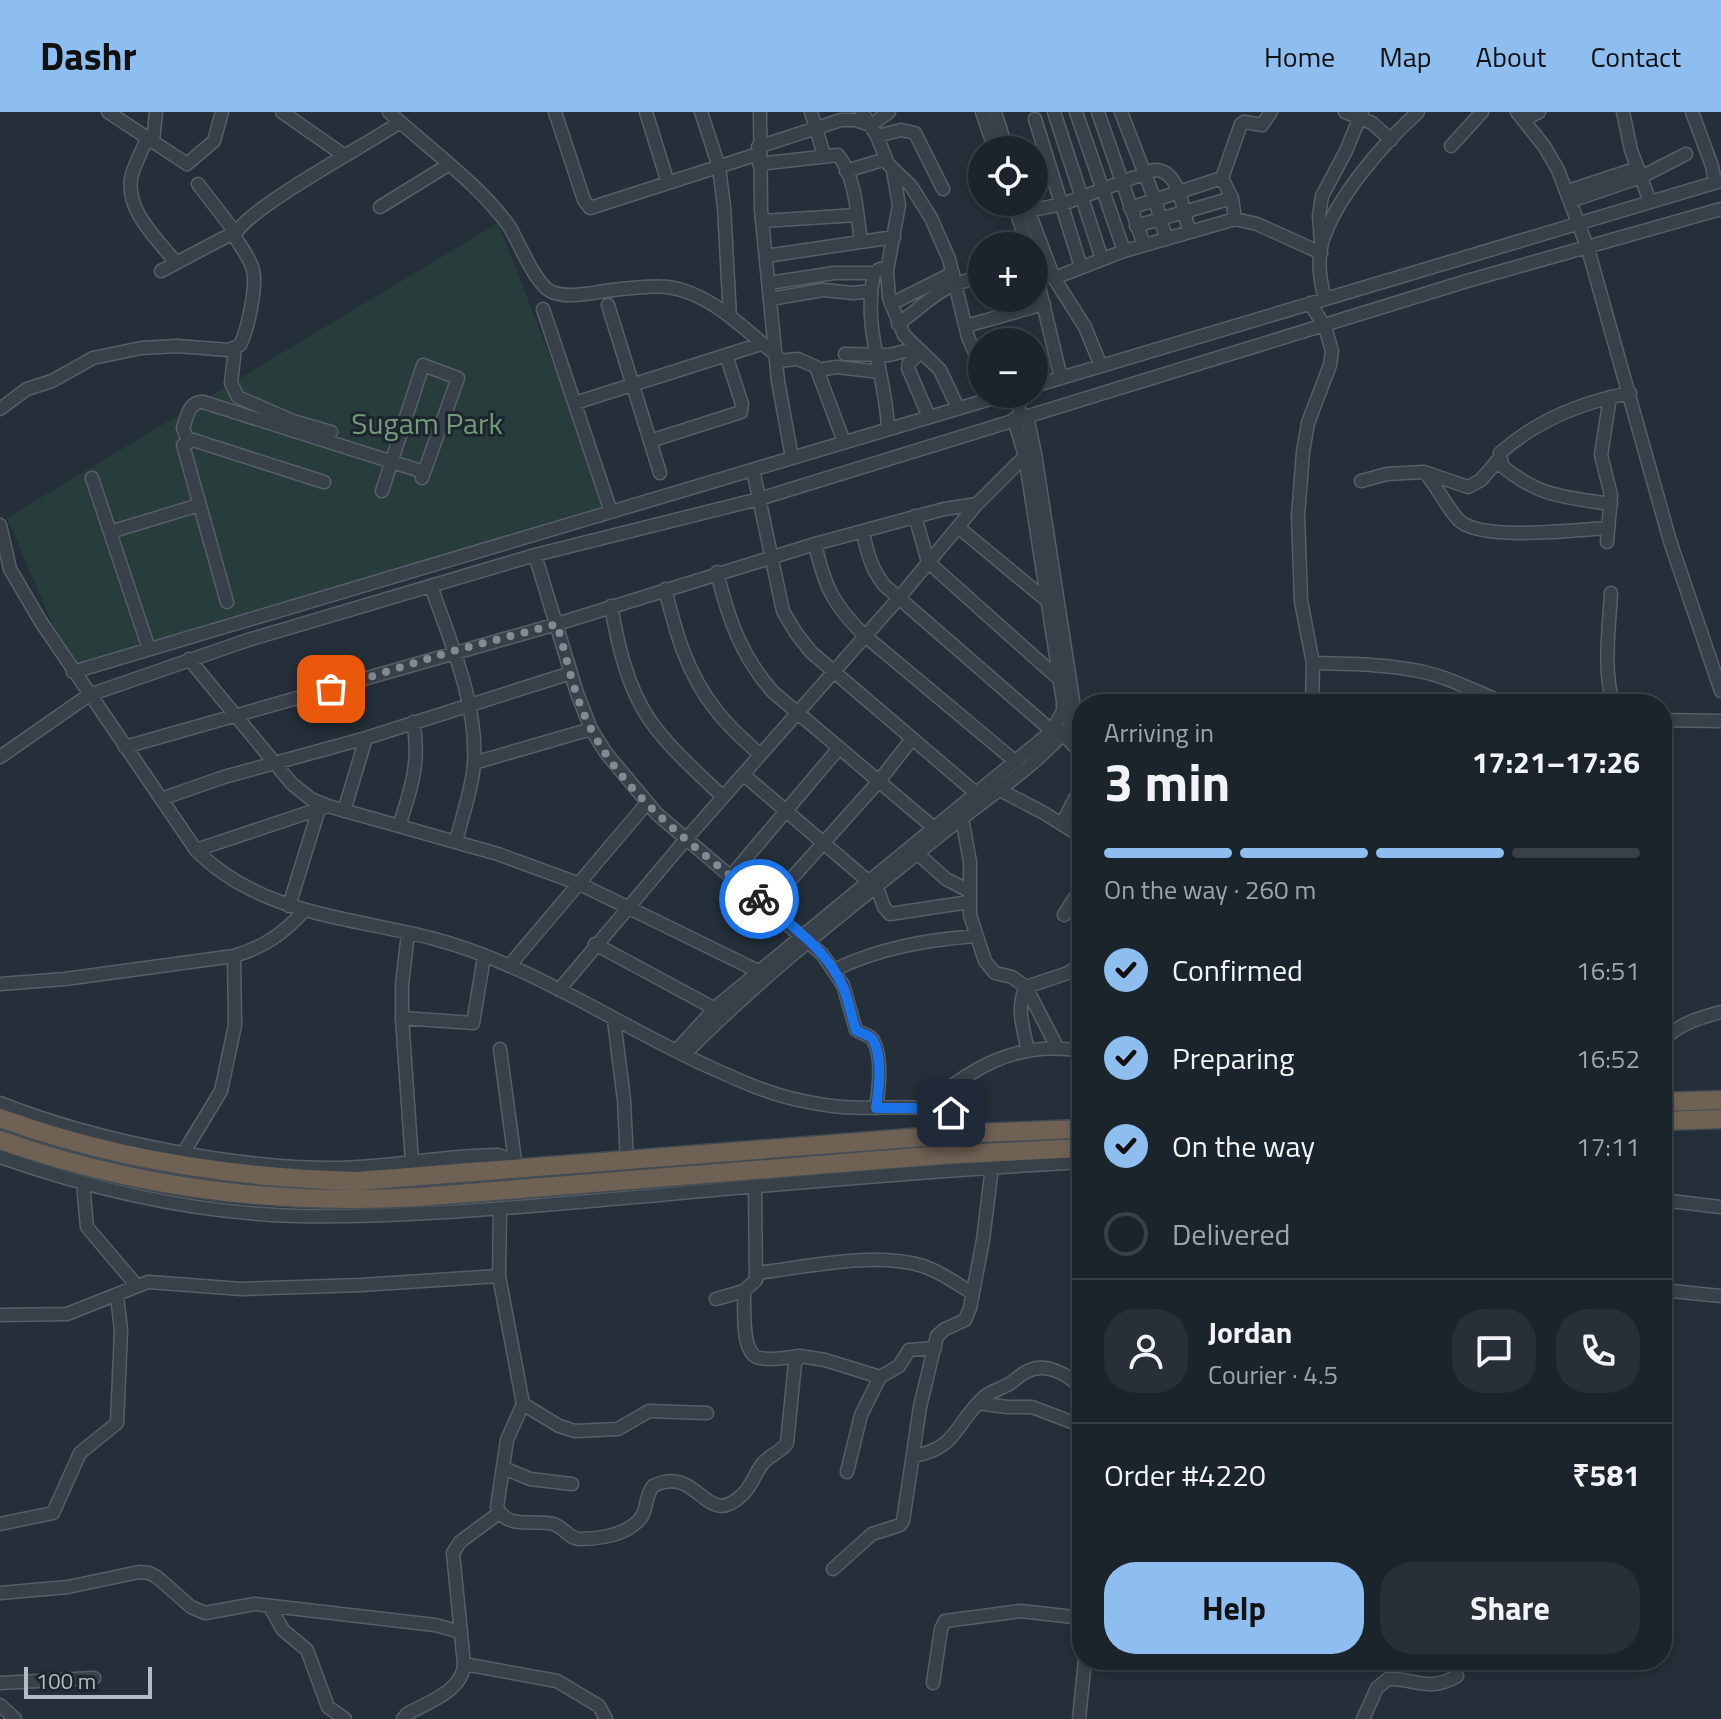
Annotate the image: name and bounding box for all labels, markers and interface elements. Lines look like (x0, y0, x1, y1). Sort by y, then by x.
text: Dashr (40, 27, 137, 85)
text: Home (1264, 35, 1335, 78)
text: Map (1379, 35, 1432, 78)
text: About (1476, 35, 1546, 78)
text: Contact (1590, 35, 1681, 78)
map controls (968, 136, 1048, 408)
button: locate (968, 136, 1048, 216)
button: + (968, 232, 1048, 312)
button: − (968, 328, 1048, 408)
park label: Sugam Park (351, 400, 503, 446)
pin (297, 655, 365, 723)
icon: bag (309, 667, 353, 711)
text: Arriving in (1104, 713, 1214, 752)
text: 17:21–17:26 (1472, 739, 1640, 785)
text: 3 min (1104, 742, 1230, 821)
courier (719, 859, 799, 939)
text: On the way · 260 m (1104, 870, 1316, 909)
icon: bike (737, 877, 781, 921)
text: Confirmed (1172, 947, 1303, 993)
icon: check (1104, 948, 1148, 992)
text: 16:51 (1576, 951, 1640, 990)
text: Preparing (1172, 1035, 1294, 1081)
icon: check (1104, 1036, 1148, 1080)
text: 16:52 (1576, 1039, 1640, 1078)
pin (917, 1079, 985, 1147)
icon: home (929, 1091, 973, 1135)
text: On the way (1172, 1123, 1315, 1169)
icon: check (1104, 1124, 1148, 1168)
text: 17:11 (1576, 1127, 1640, 1166)
text: Delivered (1172, 1211, 1290, 1257)
button: person (1104, 1309, 1188, 1393)
text: Jordan (1208, 1309, 1292, 1355)
button: chat (1452, 1309, 1536, 1393)
button: phone (1556, 1309, 1640, 1393)
text: Courier · 4.5 (1208, 1355, 1338, 1394)
text: Order #4220 (1104, 1452, 1266, 1498)
text: ₹581 (1572, 1452, 1640, 1498)
button: Help (1104, 1562, 1364, 1654)
button: Share (1380, 1562, 1640, 1654)
scale bar (24, 1663, 152, 1699)
text: 100 m (36, 1664, 96, 1698)

